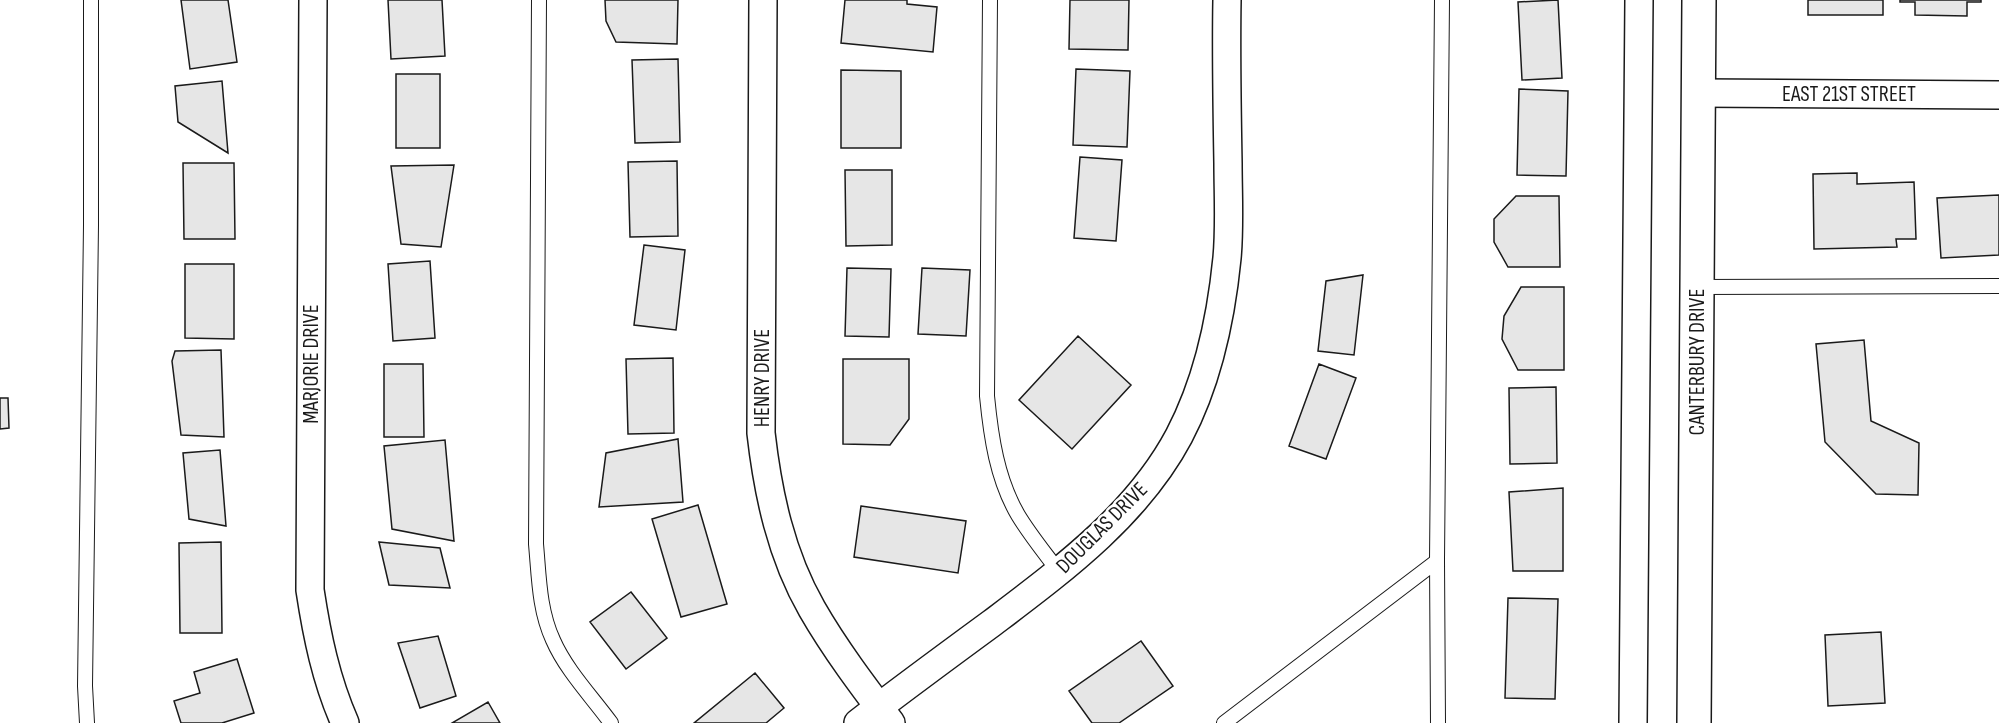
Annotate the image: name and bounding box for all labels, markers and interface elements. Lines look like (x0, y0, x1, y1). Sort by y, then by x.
street label: EAST 21ST STREET (1782, 81, 1916, 108)
street label: CANTERBURY DRIVE (1684, 288, 1711, 436)
street label: MARJORIE DRIVE (298, 304, 325, 424)
street label: HENRY DRIVE (749, 329, 776, 427)
street label: DOUGLAS DRIVE (1050, 476, 1154, 580)

